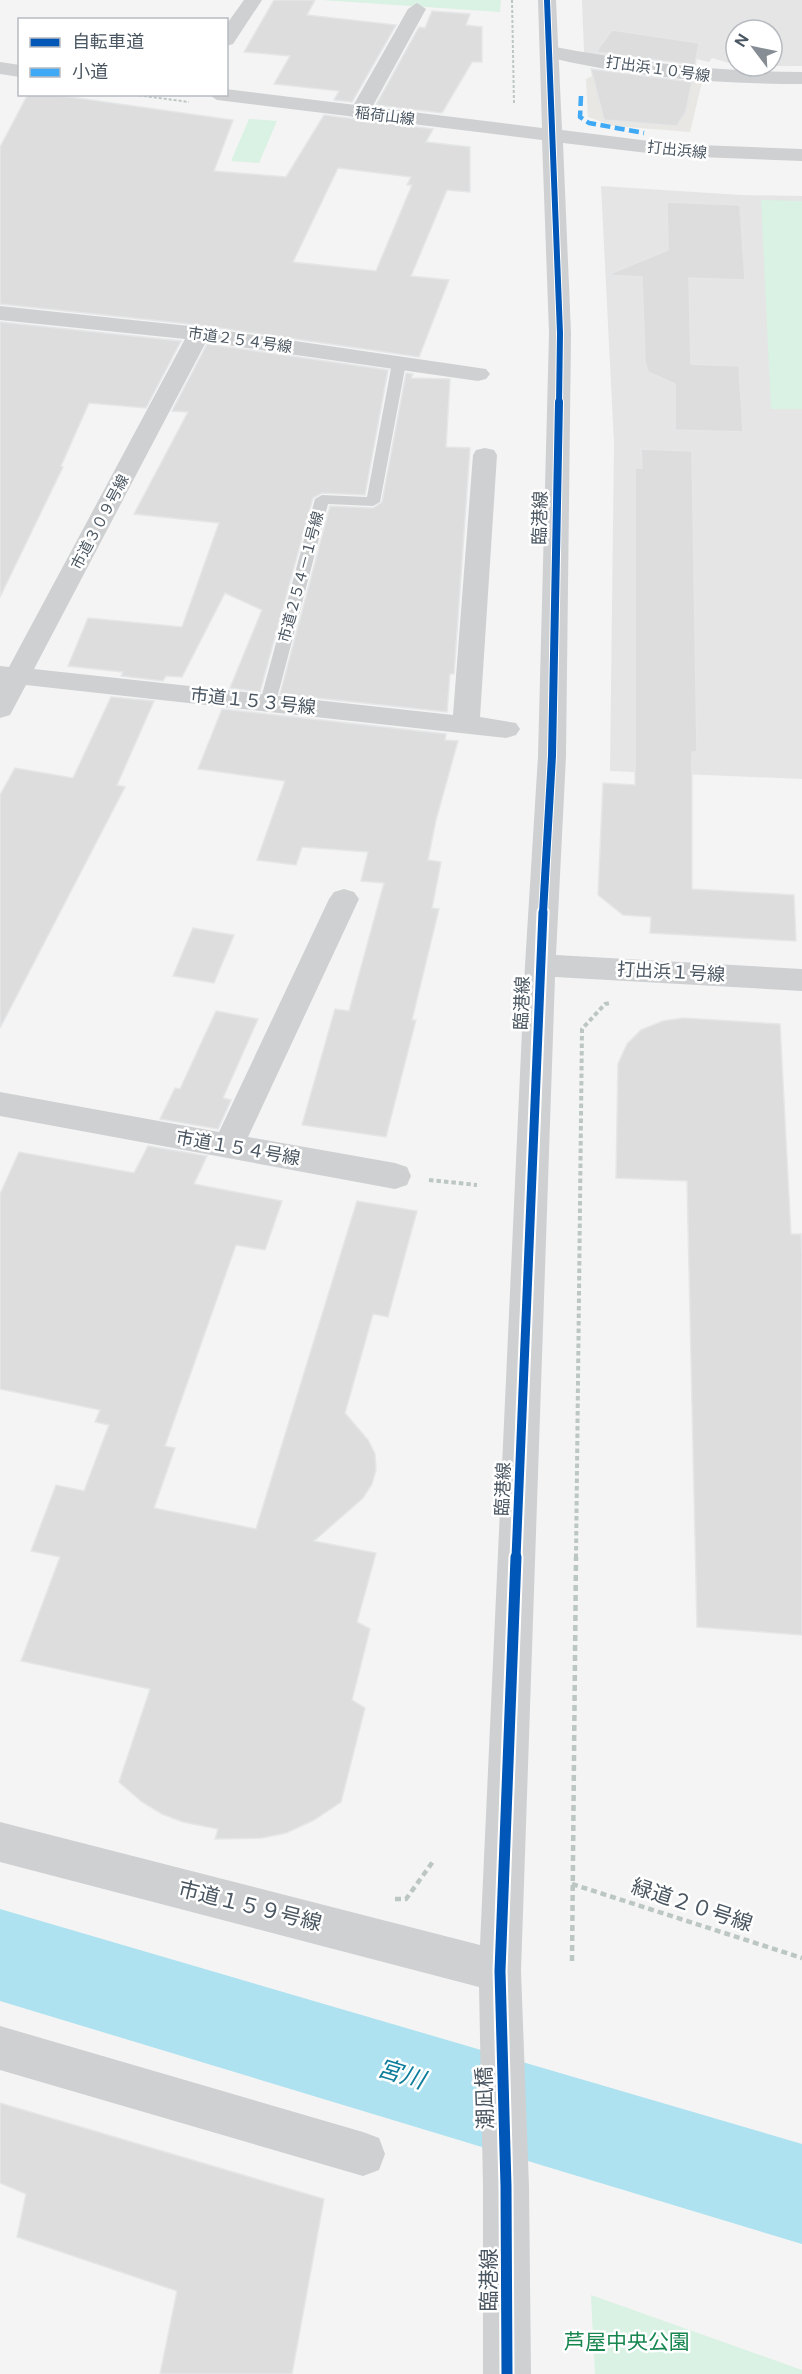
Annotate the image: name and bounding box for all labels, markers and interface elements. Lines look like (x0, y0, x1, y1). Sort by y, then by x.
legend (18, 18, 228, 96)
north arrow (724, 18, 784, 78)
text: 自転車道 (72, 30, 144, 54)
text: N (730, 30, 754, 51)
street label: 打出浜１０号線 (605, 52, 711, 86)
text: 小道 (72, 60, 108, 84)
street label: 稲荷山線 (354, 102, 416, 130)
street label: 打出浜線 (646, 137, 708, 163)
street label: 市道２５４号線 (187, 323, 293, 357)
street label: 市道３０９号線 (67, 471, 133, 573)
street label: 臨港線 (528, 491, 552, 545)
street label: 市道２５４－１号線 (274, 509, 328, 645)
street label: 市道１５３号線 (189, 682, 317, 720)
street label: 打出浜１号線 (616, 957, 726, 987)
street label: 臨港線 (509, 976, 535, 1030)
street label: 市道１５４号線 (174, 1125, 302, 1171)
street label: 臨港線 (490, 1462, 516, 1516)
street label: 緑道２０号線 (628, 1872, 756, 1938)
street label: 市道１５９号線 (175, 1875, 325, 1937)
water label: 宮川 (374, 2052, 431, 2096)
street label: 潮凪橋 (470, 2066, 500, 2130)
street label: 臨港線 (475, 2249, 503, 2312)
park label: 芦屋中央公園 (564, 2328, 690, 2356)

